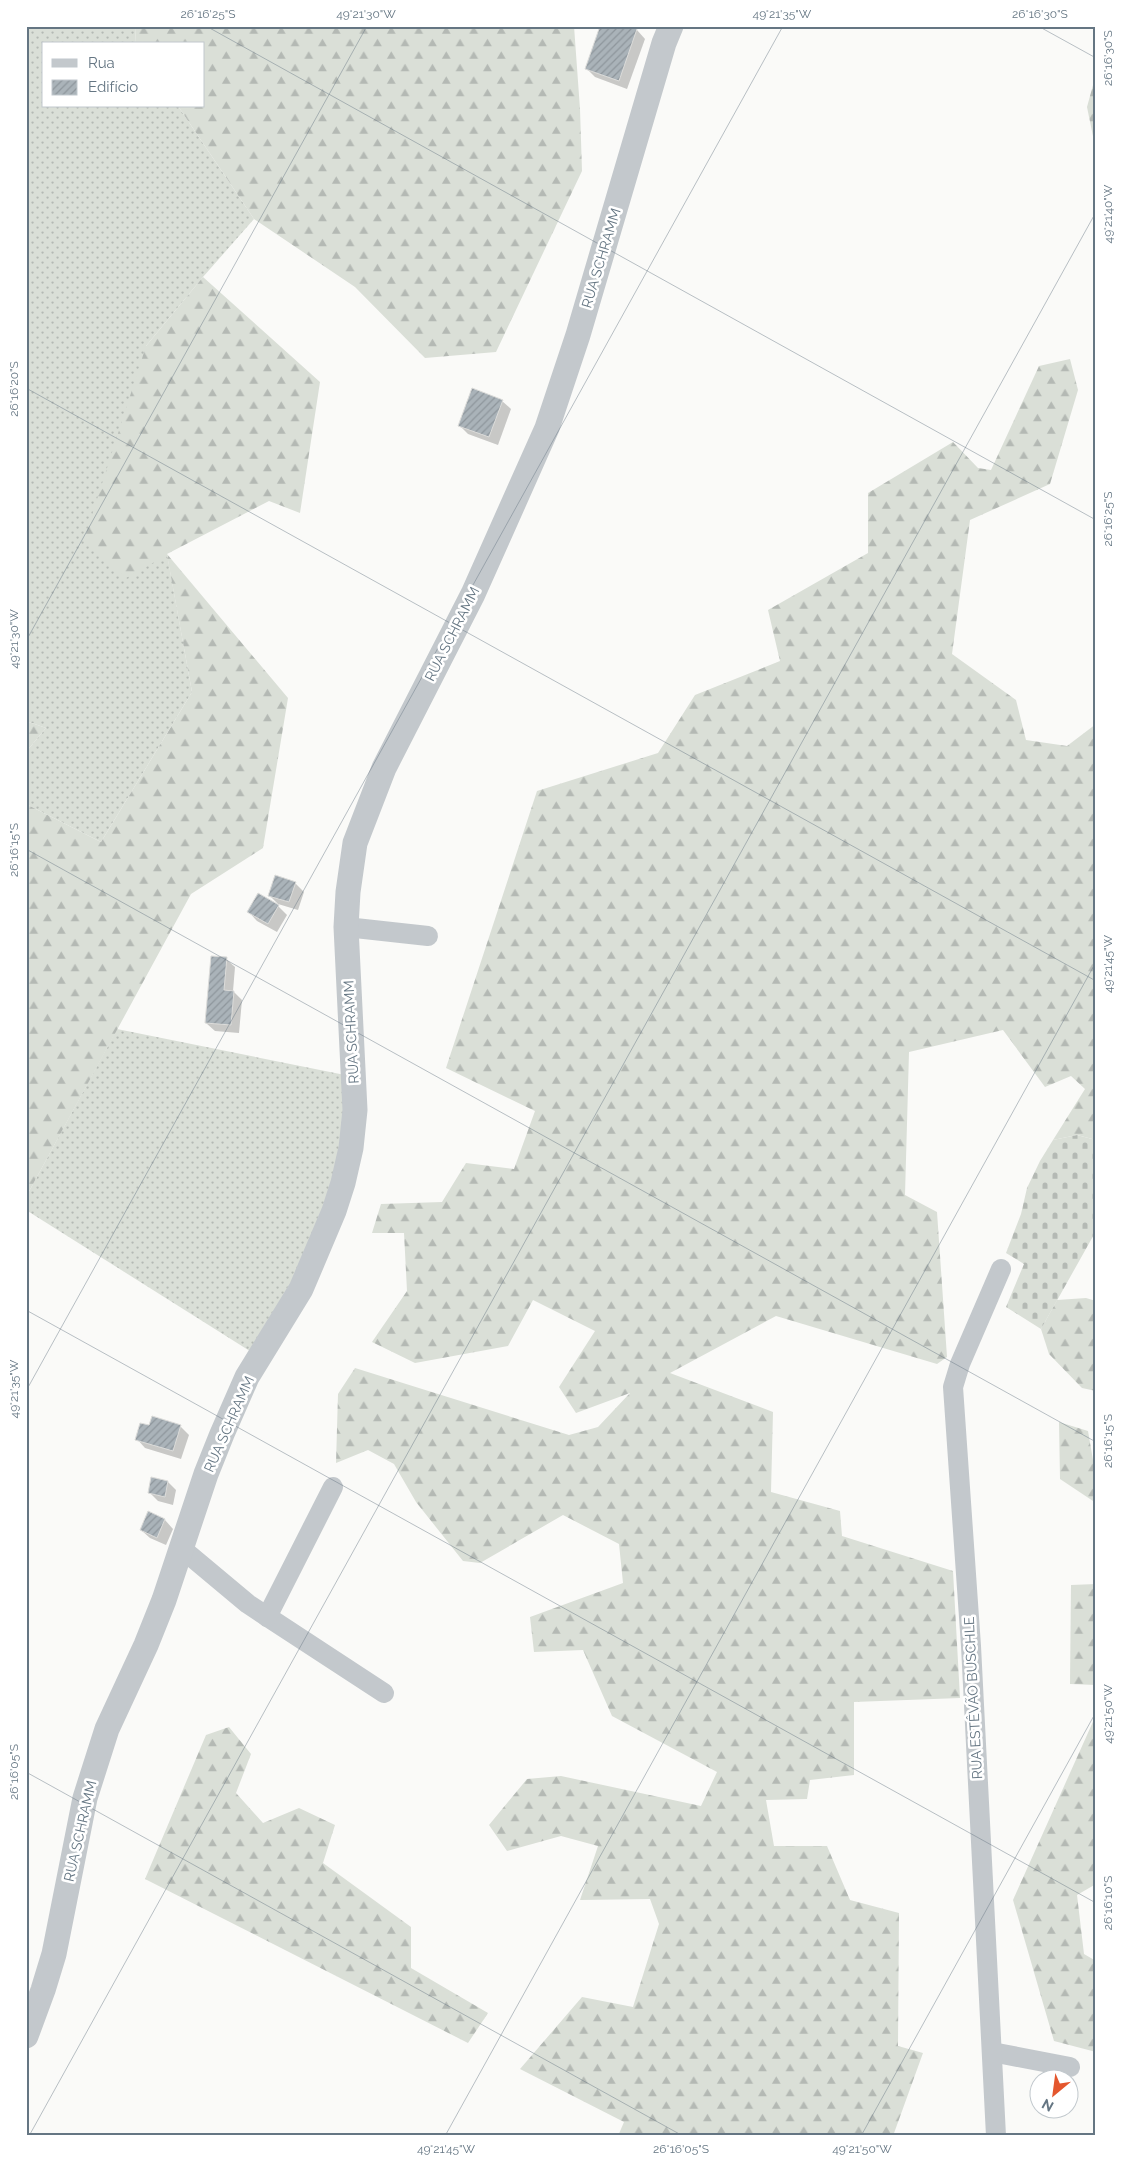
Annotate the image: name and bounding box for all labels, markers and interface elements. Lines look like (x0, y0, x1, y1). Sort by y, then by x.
text: 26°16'25"S (181, 7, 235, 21)
text: 49°21'30"W (336, 7, 396, 21)
text: 49°21'35"W (753, 7, 812, 21)
text: 26°16'30"S (1012, 7, 1068, 21)
text: 26°16'30"S (1101, 30, 1115, 86)
legend (42, 42, 205, 108)
text: Rua (88, 54, 115, 72)
text: Edifício (88, 78, 138, 96)
text: 49°21'40"W (1101, 184, 1115, 243)
street label: RUA SCHRAMM (578, 206, 624, 310)
text: 26°16'20"S (7, 361, 21, 417)
text: 26°16'25"S (1101, 492, 1115, 546)
street label: RUA SCHRAMM (421, 584, 483, 684)
text: 49°21'30"W (7, 609, 21, 669)
text: 26°16'15"S (7, 823, 21, 877)
text: 49°21'45"W (1101, 935, 1115, 993)
street label: RUA SCHRAMM (340, 980, 362, 1084)
text: 49°21'35"W (7, 1359, 21, 1418)
street label: RUA SCHRAMM (201, 1373, 257, 1475)
text: 26°16'15"S (1101, 1414, 1115, 1468)
street label: RUA ESTÊVÃO BUSCHLE (960, 1616, 985, 1780)
text: 49°21'50"W (1101, 1684, 1115, 1744)
text: 26°16'05"S (7, 1744, 21, 1800)
street label: RUA SCHRAMM (61, 1779, 99, 1883)
text: 26°16'10"S (1101, 1876, 1115, 1930)
north arrow (1030, 2070, 1080, 2120)
text: N (1039, 2096, 1056, 2115)
text: 49°21'45"W (417, 2142, 475, 2156)
text: 26°16'05"S (653, 2142, 709, 2156)
text: 49°21'50"W (832, 2142, 892, 2156)

